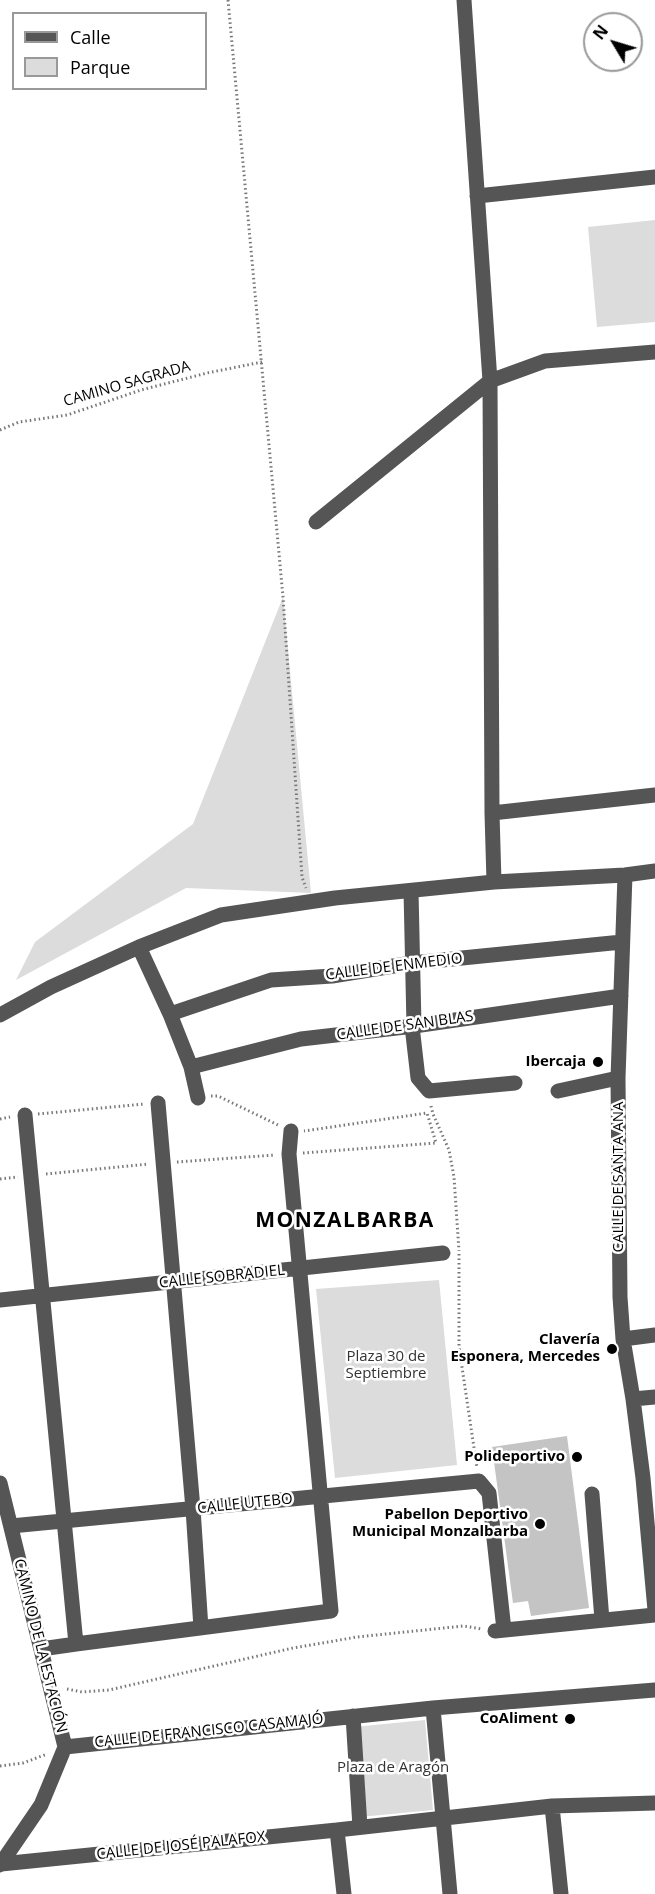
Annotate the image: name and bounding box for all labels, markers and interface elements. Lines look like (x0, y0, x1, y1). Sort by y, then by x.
legend (12, 12, 207, 90)
north arrow (583, 12, 643, 72)
text: N (588, 20, 613, 44)
text: Calle (70, 25, 111, 49)
text: Parque (70, 55, 130, 79)
street label: CAMINO SAGRADA (61, 357, 193, 411)
street label: CALLE DE ENMEDIO (324, 950, 464, 984)
street label: CALLE DE SAN BLAS (335, 1007, 475, 1045)
place label: Ibercaja (525, 1053, 586, 1071)
marker: Ibercaja (591, 1055, 605, 1069)
street label: CALLE DE SANTA ANA (610, 1102, 628, 1252)
district label: MONZALBARBA (255, 1208, 435, 1234)
street label: CALLE SOBRADIEL (158, 1261, 286, 1293)
place label: Clavería Esponera, Mercedes (450, 1331, 600, 1366)
marker: Clavería Esponera, Mercedes (605, 1342, 619, 1356)
park label: Plaza 30 de Septiembre (346, 1348, 426, 1383)
place label: Polideportivo (464, 1448, 565, 1466)
marker: Polideportivo (570, 1450, 584, 1464)
street label: CALLE UTEBO (196, 1490, 294, 1518)
place label: Pabellon Deportivo Municipal Monzalbarba (352, 1506, 528, 1541)
marker: Pabellon Deportivo Municipal Monzalbarba (533, 1517, 547, 1531)
street label: CAMINO DE LA ESTACIÓN (10, 1557, 70, 1735)
street label: CALLE DE FRANCISCO CASAMAJÓ (94, 1710, 324, 1752)
place label: CoAliment (480, 1710, 558, 1728)
marker: CoAliment (563, 1712, 577, 1726)
park label: Plaza de Aragón (337, 1759, 449, 1777)
street label: CALLE DE JOSÉ PALAFOX (96, 1828, 266, 1864)

